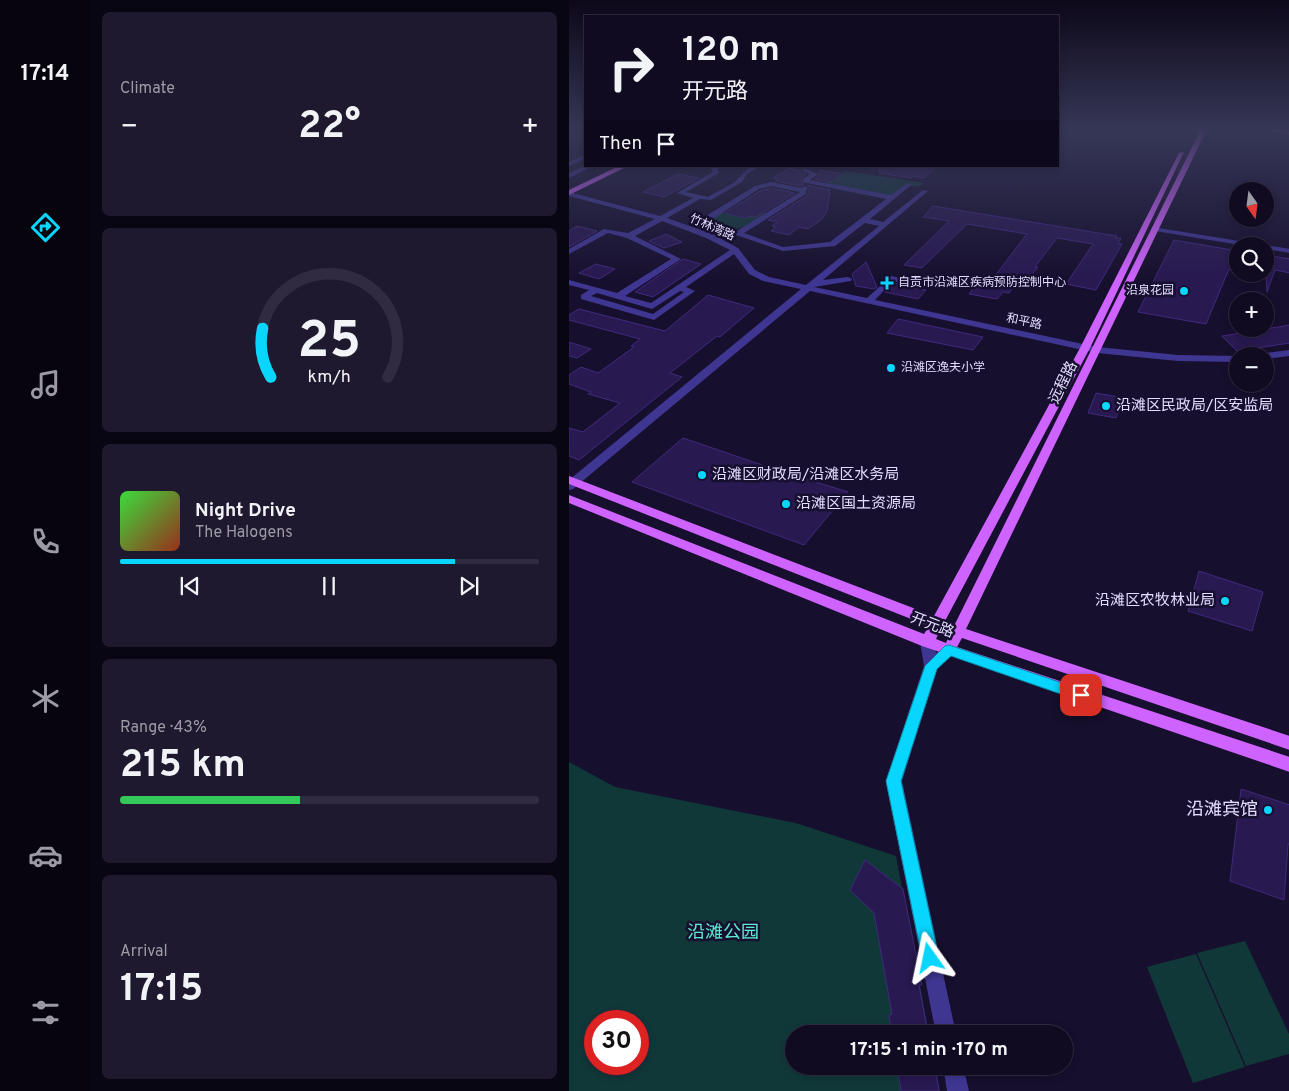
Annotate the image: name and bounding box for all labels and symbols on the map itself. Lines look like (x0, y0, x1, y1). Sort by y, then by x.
north arrow (1229, 182, 1274, 228)
street label: 竹林湾路 (687, 211, 737, 245)
place label: 自贡市沿滩区疾病预防控制中心 (898, 275, 1066, 291)
marker: 自贡市沿滩区疾病预防控制中心 (880, 276, 894, 290)
place label: 沿泉花园 (1126, 283, 1174, 299)
marker: 沿泉花园 (1178, 285, 1190, 297)
street label: 和平路 (1005, 310, 1043, 334)
street label: 远程路 (1046, 359, 1082, 407)
place label: 沿滩区逸夫小学 (901, 360, 985, 376)
marker: 沿滩区逸夫小学 (885, 362, 897, 374)
place label: 沿滩区民政局/区安监局 (1116, 397, 1273, 416)
marker: 沿滩区民政局/区安监局 (1100, 400, 1112, 412)
place label: 沿滩区财政局/沿滩区水务局 (712, 466, 899, 485)
marker: 沿滩区财政局/沿滩区水务局 (696, 469, 708, 481)
place label: 沿滩区国土资源局 (796, 495, 916, 514)
marker: 沿滩区国土资源局 (780, 498, 792, 510)
place label: 沿滩区农牧林业局 (1095, 591, 1215, 611)
marker: 沿滩区农牧林业局 (1219, 595, 1231, 607)
street label: 开元路 (908, 609, 956, 643)
pin (1060, 674, 1102, 716)
place label: 沿滩宾馆 (1186, 799, 1258, 822)
marker: 沿滩宾馆 (1262, 804, 1274, 816)
park label: 沿滩公园 (687, 922, 759, 945)
position arrow (903, 931, 955, 983)
speed limit sign: 30 (584, 1010, 649, 1075)

